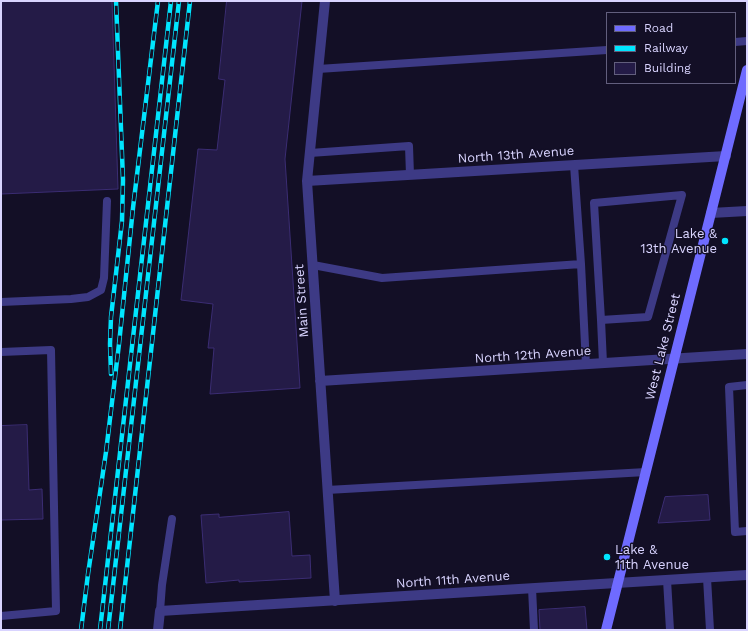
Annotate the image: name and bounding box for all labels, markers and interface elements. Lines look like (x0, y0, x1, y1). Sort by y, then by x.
legend (606, 12, 736, 84)
text: Road (644, 21, 673, 35)
text: Railway (644, 41, 688, 55)
text: Building (644, 61, 691, 75)
street label: North 13th Avenue (457, 143, 575, 167)
place label: Lake & 13th Avenue (640, 226, 717, 257)
marker: Lake & 13th Avenue (720, 236, 730, 246)
street label: Main Street (292, 264, 312, 338)
street label: West Lake Street (642, 292, 684, 402)
street label: North 12th Avenue (474, 343, 592, 367)
place label: Lake & 11th Avenue (615, 542, 689, 573)
marker: Lake & 11th Avenue (602, 552, 612, 562)
street label: North 11th Avenue (396, 568, 510, 592)

